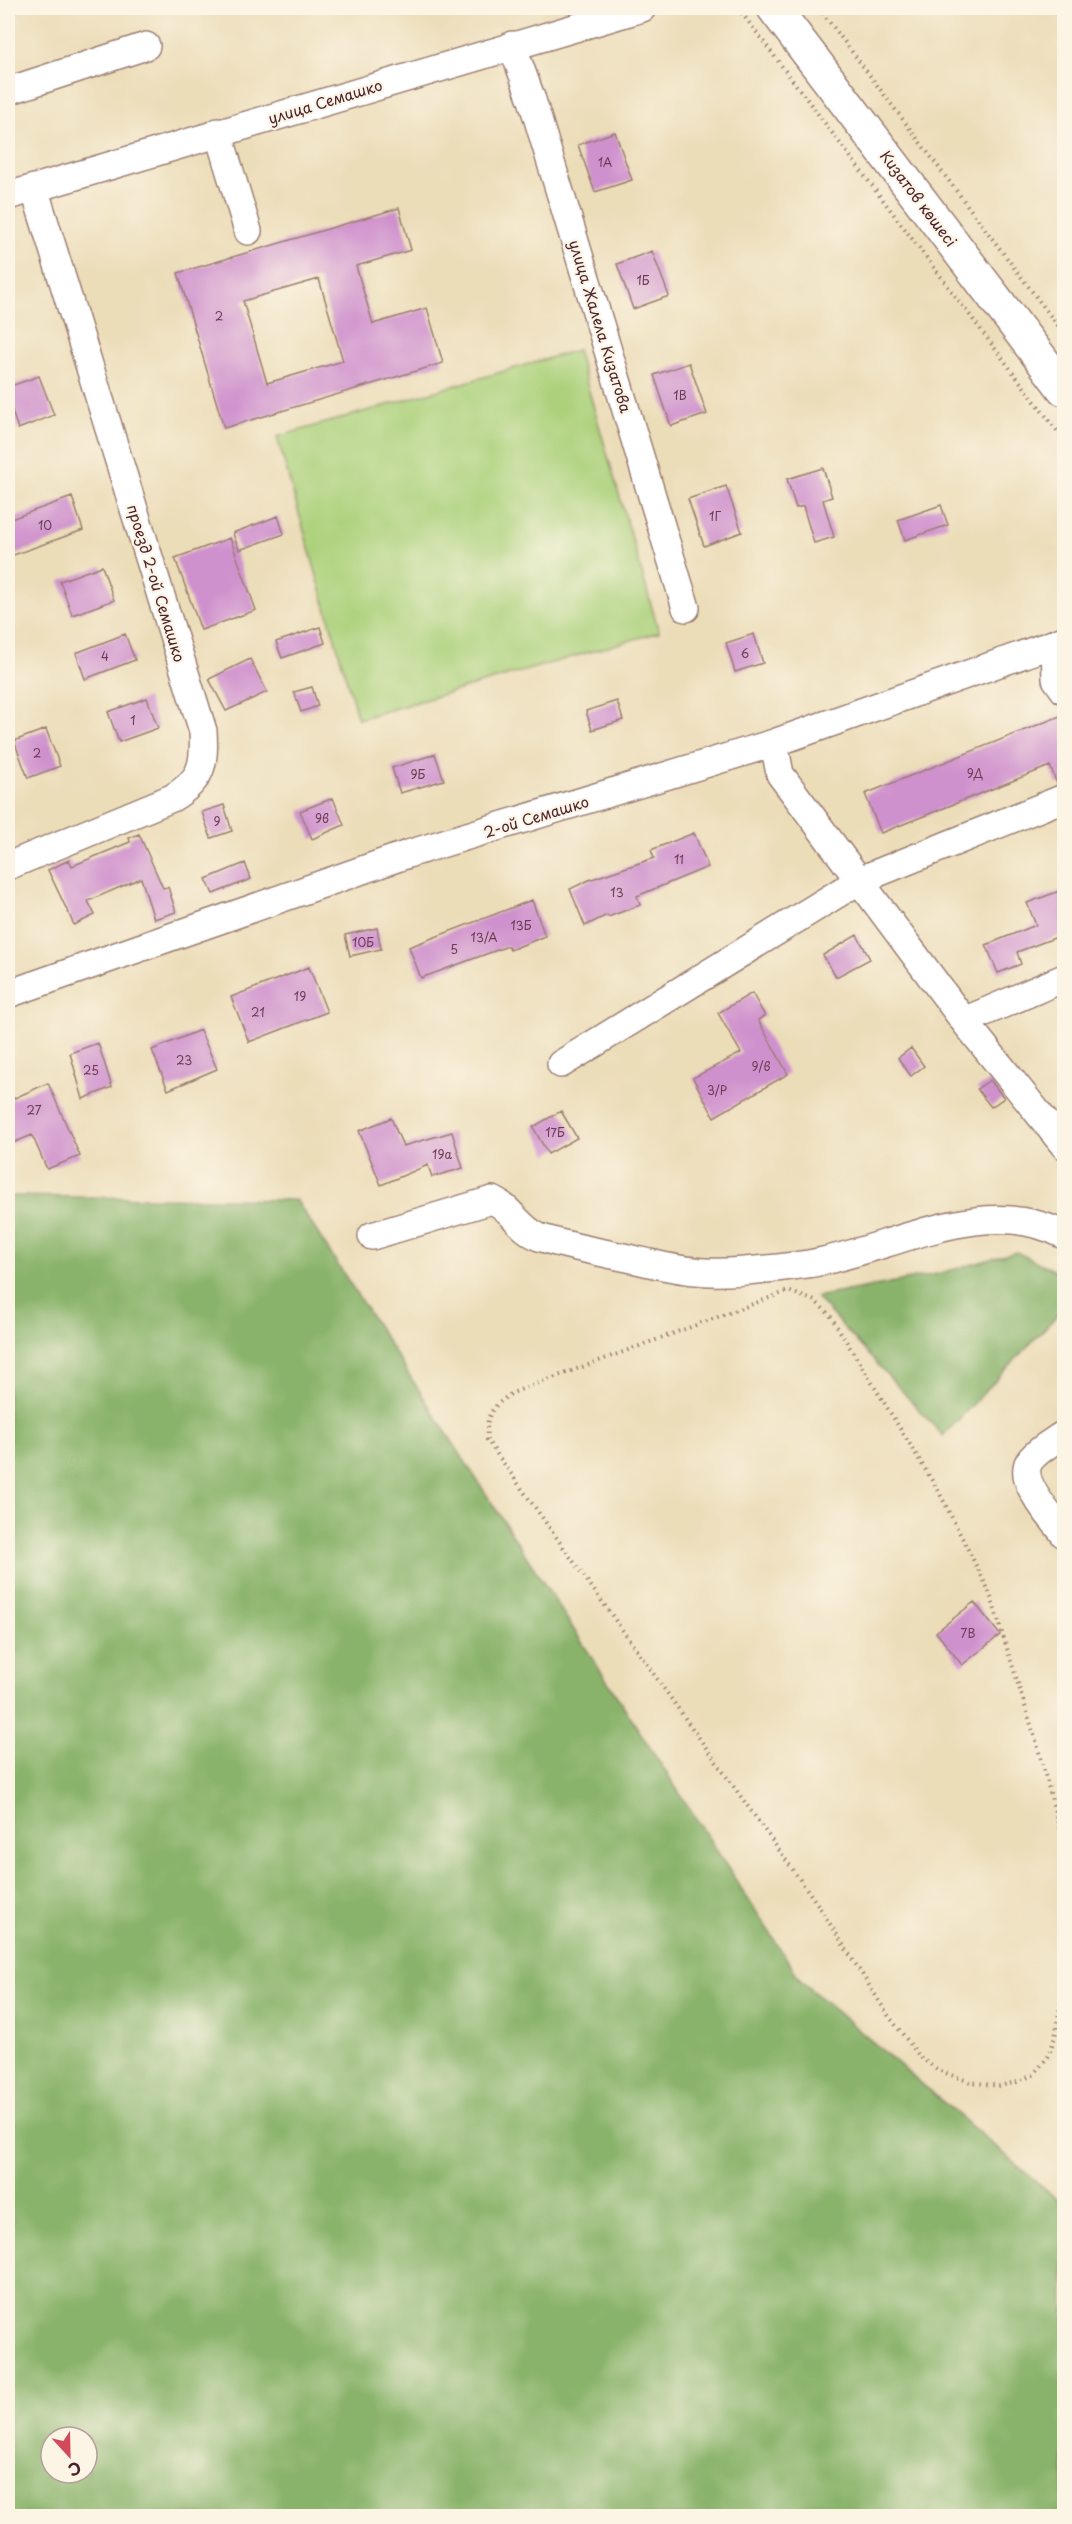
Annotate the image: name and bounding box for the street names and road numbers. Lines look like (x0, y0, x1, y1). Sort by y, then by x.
street label: улица Семашко (265, 73, 385, 129)
street label: Кизатов көшесі (875, 145, 963, 251)
street label: улица Жалела Кизатова (564, 237, 638, 416)
street label: проезд 2-ой Семашко (122, 501, 192, 665)
street label: 2-ой Семашко (481, 789, 591, 843)

